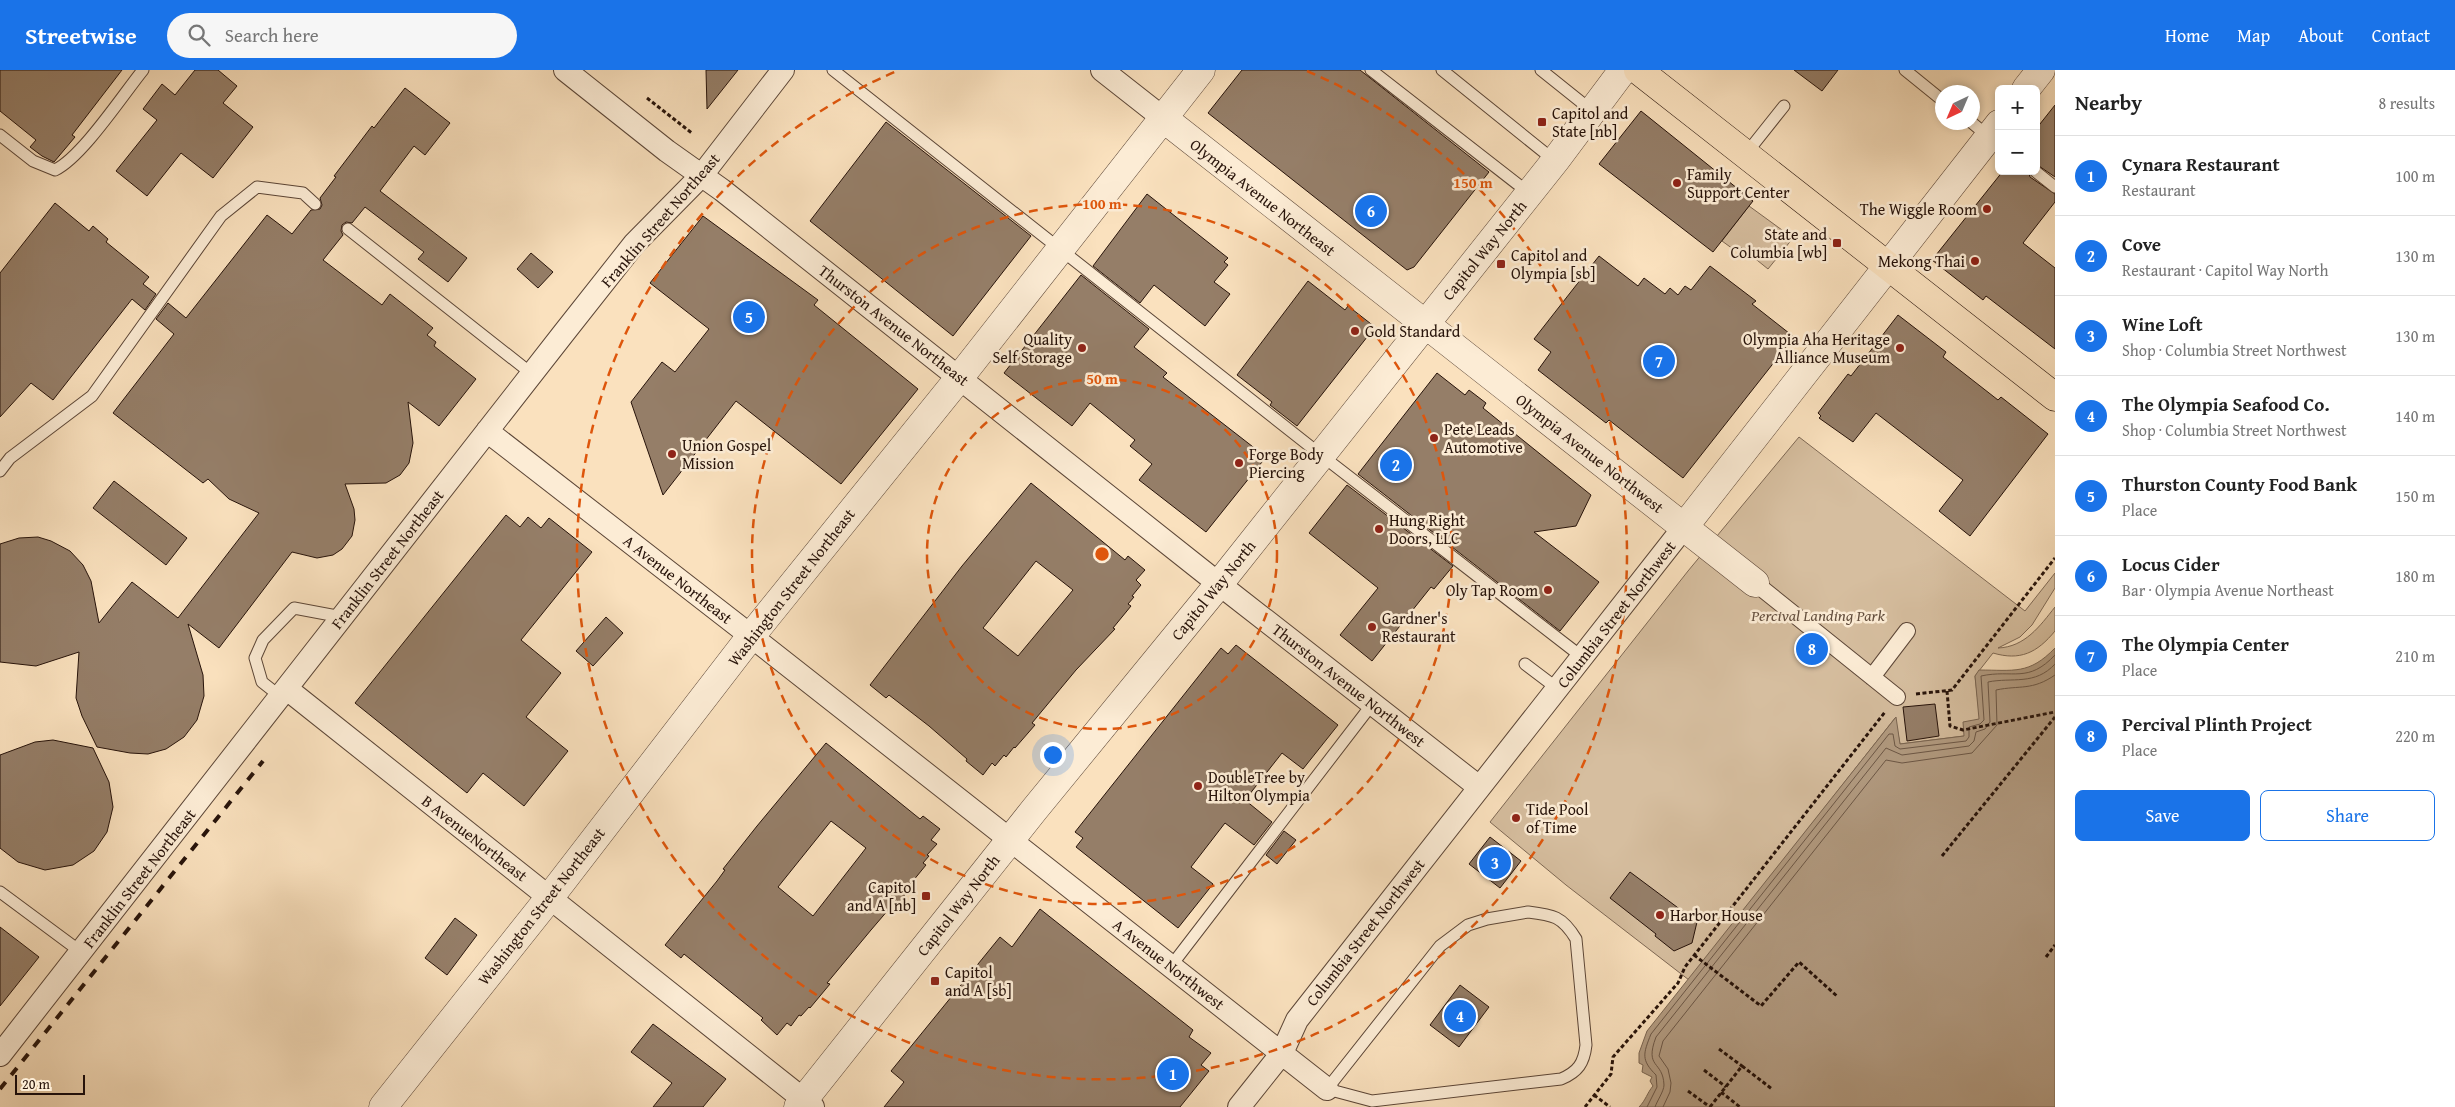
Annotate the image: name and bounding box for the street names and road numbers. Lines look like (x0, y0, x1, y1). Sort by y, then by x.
street label: Olympia Avenue Northeast (1185, 132, 1341, 262)
street label: Franklin Street Northeast (595, 147, 725, 293)
street label: Capitol Way North (1436, 195, 1532, 305)
street label: Thurston Avenue Northeast (814, 258, 975, 392)
street label: Olympia Avenue Northwest (1511, 387, 1670, 519)
street label: Franklin Street Northeast (325, 484, 449, 634)
street label: Washington Street Northeast (722, 503, 861, 671)
street label: A Avenue Northeast (618, 529, 738, 630)
street label: Capitol Way North (1165, 535, 1261, 645)
street label: Columbia Street Northwest (1551, 535, 1681, 693)
street label: Thurston Avenue Northwest (1267, 617, 1431, 753)
street label: B AvenueNortheast (417, 789, 533, 887)
street label: Franklin Street Northeast (77, 803, 201, 953)
street label: Washington Street Northeast (472, 822, 611, 990)
street label: Capitol Way North (911, 849, 1005, 961)
street label: Columbia Street Northwest (1300, 853, 1430, 1011)
street label: A Avenue Northwest (1108, 913, 1230, 1016)

